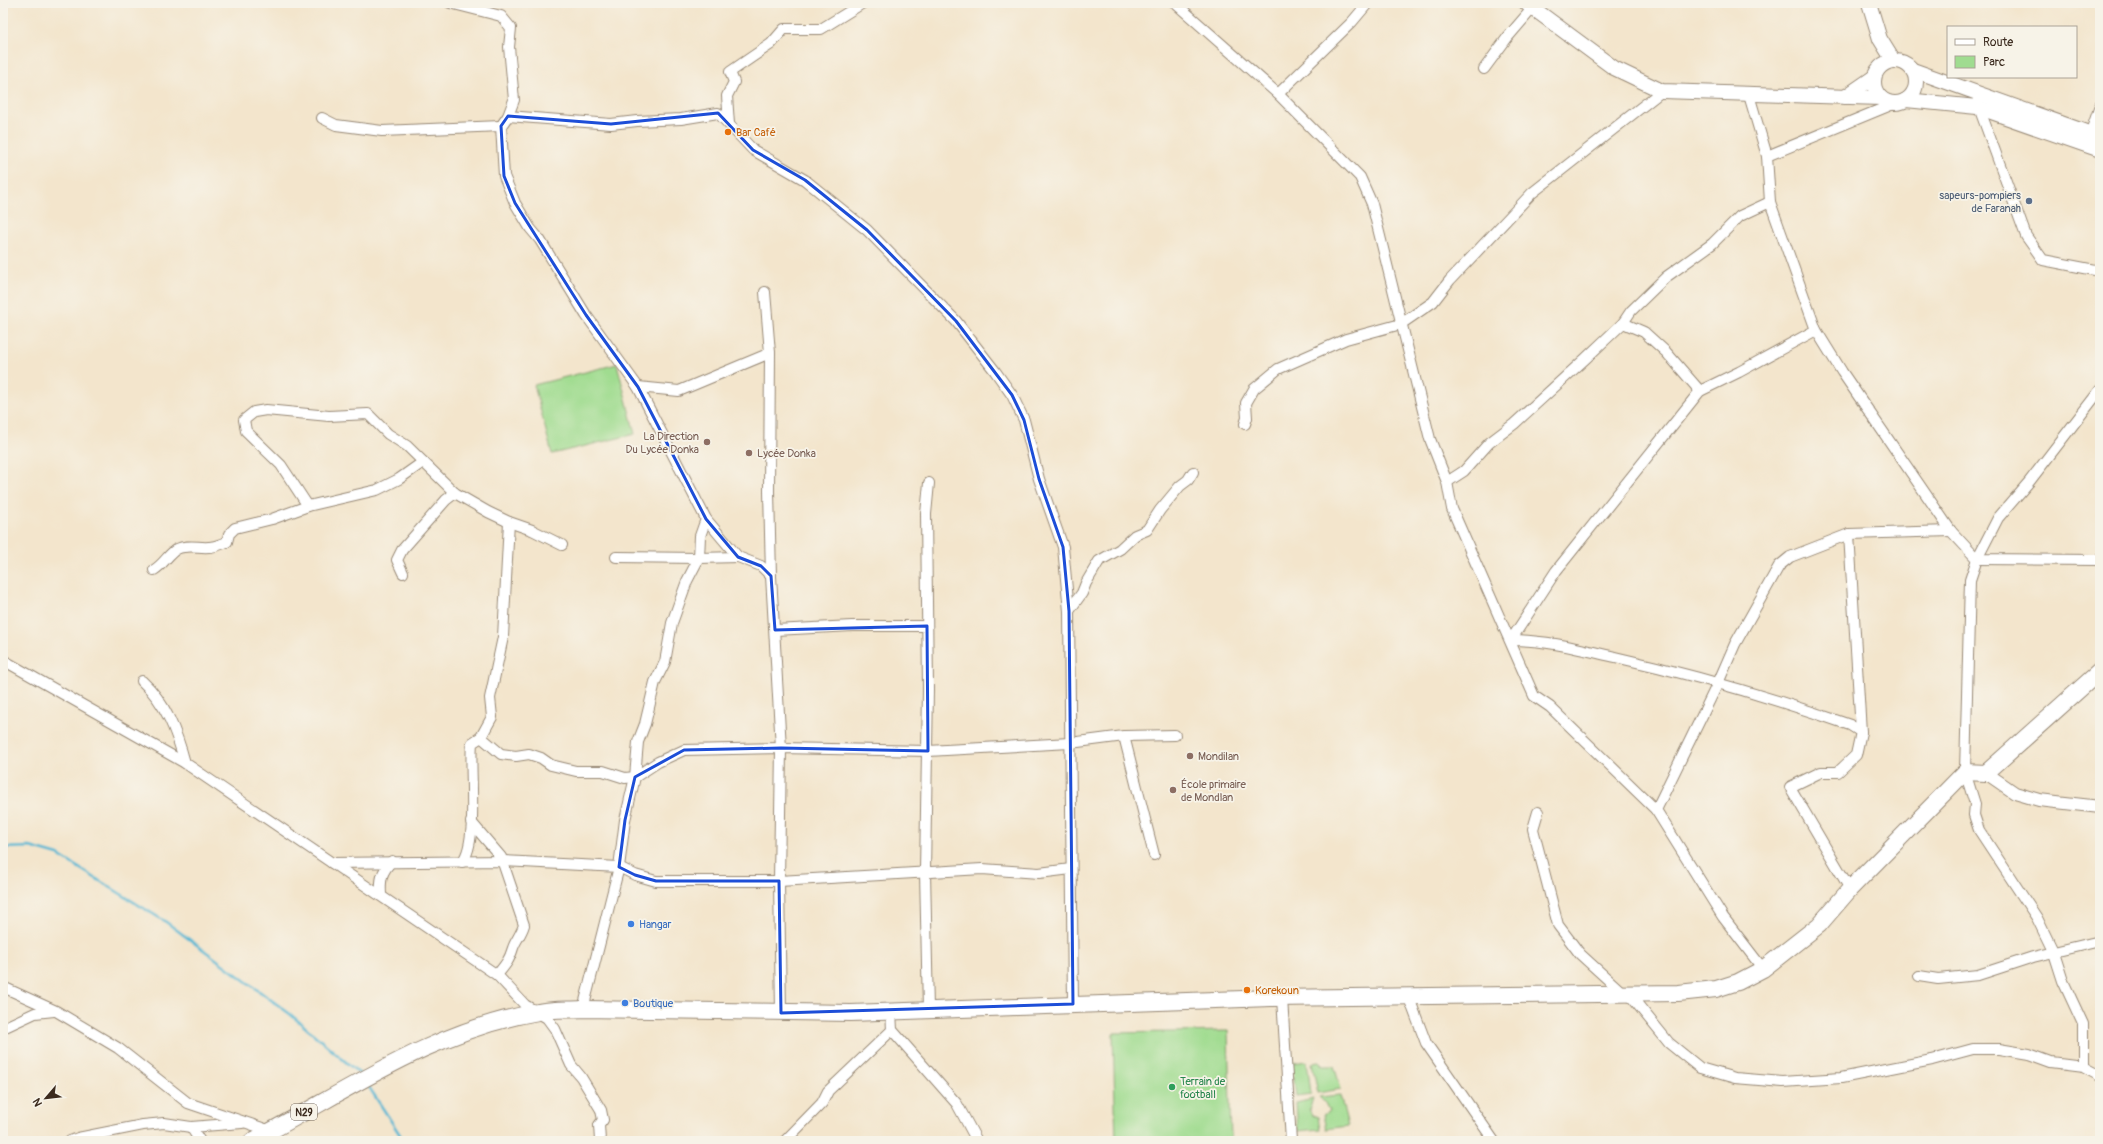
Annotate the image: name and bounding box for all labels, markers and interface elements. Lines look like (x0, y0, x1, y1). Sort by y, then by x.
legend (1947, 26, 2077, 78)
text: Route (1983, 35, 2013, 50)
text: Parc (1983, 55, 2005, 70)
place label: Bar Café (736, 126, 776, 139)
marker: Bar Café (723, 127, 733, 137)
place label: sapeurs-pompiers de Faranah (1939, 189, 2021, 215)
marker: sapeurs-pompiers de Faranah (2024, 196, 2034, 206)
place label: La Direction Du Lycée Donka (626, 430, 699, 456)
marker: La Direction Du Lycée Donka (702, 437, 712, 447)
place label: Lycée Donka (757, 447, 816, 460)
marker: Lycée Donka (744, 448, 754, 458)
place label: Mondilan (1198, 750, 1239, 763)
marker: Mondilan (1185, 751, 1195, 761)
place label: École primaire de Mondlan (1181, 778, 1246, 804)
marker: École primaire de Mondlan (1168, 785, 1178, 795)
place label: Hangar (639, 918, 672, 931)
marker: Hangar (626, 919, 636, 929)
place label: Korekoun (1255, 984, 1299, 997)
marker: Korekoun (1242, 985, 1252, 995)
place label: Boutique (633, 997, 674, 1010)
marker: Boutique (620, 998, 630, 1008)
place label: Terrain de football (1180, 1075, 1226, 1101)
north arrow (26, 1078, 66, 1118)
marker: Terrain de football (1167, 1082, 1177, 1092)
text: N (30, 1096, 45, 1109)
road number: N29 (291, 1104, 317, 1120)

